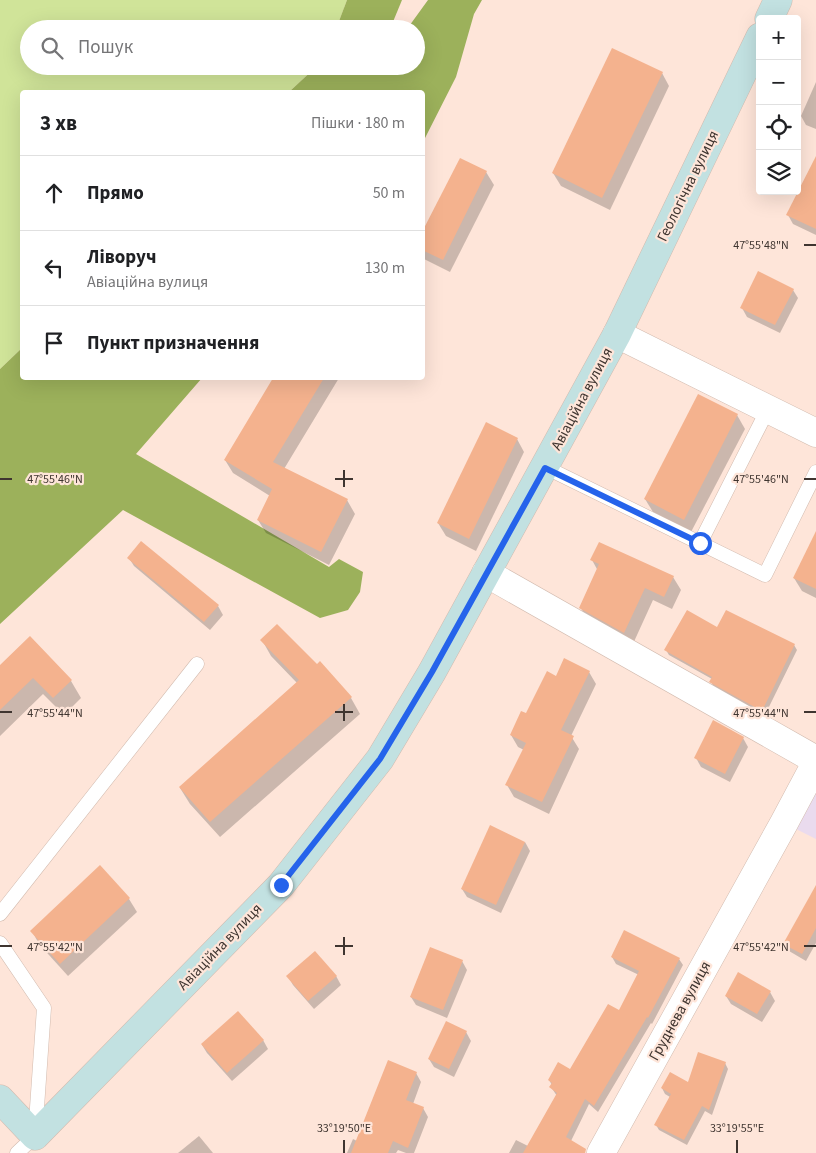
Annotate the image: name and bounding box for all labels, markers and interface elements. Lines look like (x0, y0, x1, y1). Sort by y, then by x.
map controls (756, 15, 801, 195)
button: + (756, 15, 801, 60)
search box (20, 20, 425, 75)
icon: search (38, 34, 66, 62)
text: Пошук (78, 34, 133, 61)
button: − (756, 60, 801, 105)
button: locate (756, 105, 801, 150)
text: 3 хв (40, 108, 77, 138)
text: Пішки · 180 m (311, 112, 405, 134)
street label: Геологічна вулиця (652, 127, 724, 245)
button: layers (756, 150, 801, 195)
icon: ahead (40, 179, 68, 207)
text: Прямо (87, 180, 144, 207)
text: 50 m (373, 182, 405, 204)
text: 47°55'48"N (733, 237, 789, 254)
text: Ліворуч (87, 244, 156, 271)
icon: left (40, 254, 68, 282)
text: 130 m (365, 257, 405, 279)
text: Авіаційна вулиця (87, 271, 208, 293)
icon: arrive (40, 329, 68, 357)
text: Пункт призначення (87, 330, 259, 357)
street label: Авіаційна вулиця (546, 344, 618, 454)
text: 47°55'46"N (27, 471, 83, 488)
text: 47°55'46"N (733, 471, 789, 488)
route start (689, 532, 712, 555)
text: 47°55'44"N (27, 705, 83, 722)
text: 47°55'44"N (733, 705, 789, 722)
route end (270, 874, 293, 897)
street label: Авіаційна вулиця (173, 899, 267, 995)
text: 47°55'42"N (27, 939, 83, 956)
text: 47°55'42"N (733, 939, 789, 956)
street label: Груднева вулиця (644, 957, 716, 1065)
text: 33°19'50"E (317, 1120, 371, 1137)
text: 33°19'55"E (710, 1120, 764, 1137)

